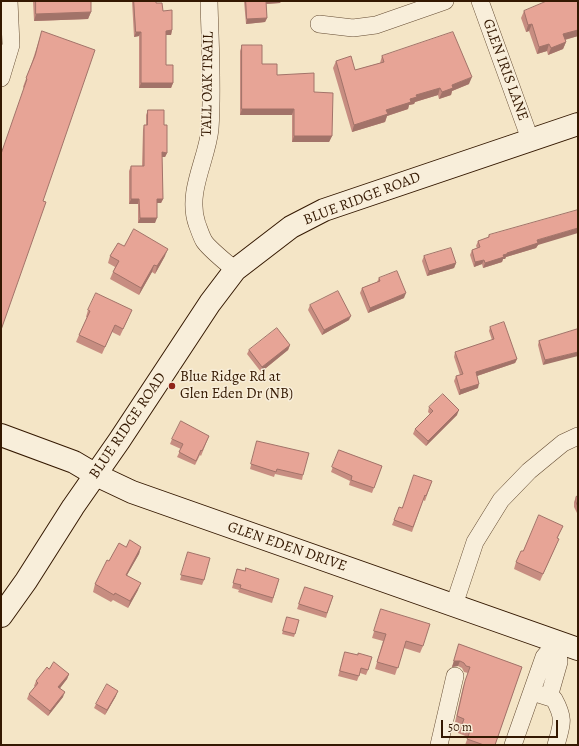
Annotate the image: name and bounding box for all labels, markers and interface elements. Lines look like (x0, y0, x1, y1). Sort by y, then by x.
street label: GLEN IRIS LANE (478, 17, 532, 123)
street label: TALL OAK TRAIL (198, 31, 218, 137)
street label: BLUE RIDGE ROAD (301, 168, 423, 230)
place label: Blue Ridge Rd at Glen Eden Dr (NB) (180, 368, 293, 403)
street label: BLUE RIDGE ROAD (86, 370, 170, 482)
marker: Blue Ridge Rd at Glen Eden Dr (NB) (167, 381, 177, 391)
street label: GLEN EDEN DRIVE (225, 518, 349, 576)
scale bar (443, 712, 560, 738)
text: 50 m (448, 719, 472, 735)

